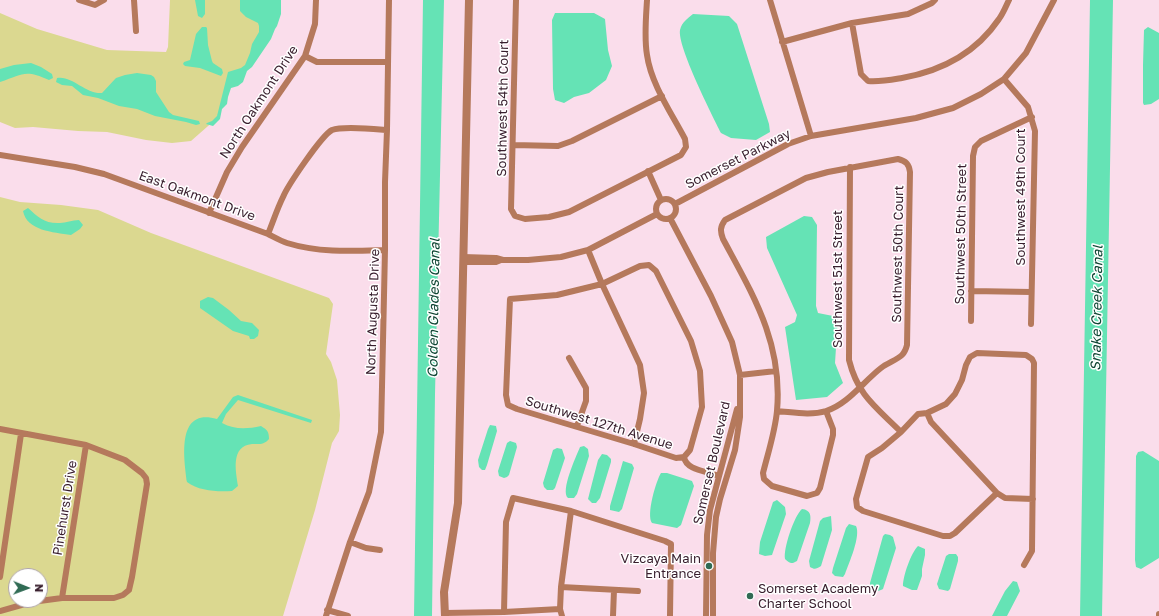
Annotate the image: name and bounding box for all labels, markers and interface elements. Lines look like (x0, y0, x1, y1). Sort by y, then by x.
street label: Southwest 54th Court (494, 39, 512, 177)
street label: North Oakmont Drive (217, 43, 301, 161)
street label: Somerset Parkway (683, 126, 793, 192)
street label: Southwest 49th Court (1013, 128, 1029, 266)
street label: Southwest 50th Street (952, 163, 970, 305)
street label: East Oakmont Drive (137, 168, 257, 224)
street label: Southwest 50th Court (889, 185, 907, 323)
street label: Southwest 51st Street (830, 210, 846, 348)
water label: Golden Glades Canal (424, 238, 444, 378)
water label: Snake Creek Canal (1088, 245, 1106, 371)
street label: North Augusta Drive (363, 249, 383, 375)
street label: Southwest 127th Avenue (523, 393, 675, 453)
street label: Somerset Boulevard (690, 400, 734, 526)
street label: Pinehurst Drive (50, 459, 80, 557)
place label: Vizcaya Main Entrance (621, 551, 701, 582)
marker: Vizcaya Main Entrance (704, 561, 714, 571)
north arrow (8, 568, 48, 608)
place label: Somerset Academy Charter School (758, 581, 878, 612)
text: N (33, 584, 46, 593)
marker: Somerset Academy Charter School (745, 591, 755, 601)

